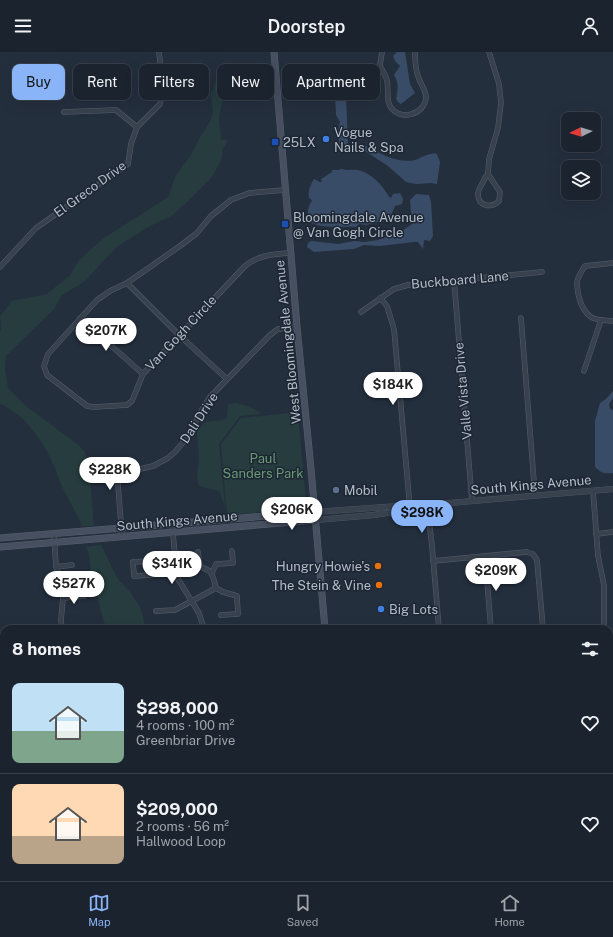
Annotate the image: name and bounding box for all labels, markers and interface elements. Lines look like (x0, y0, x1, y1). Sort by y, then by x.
icon: menu (12, 15, 34, 37)
icon: person (579, 15, 601, 37)
text: Doorstep (268, 16, 345, 37)
chip: Buy (12, 64, 65, 100)
chip: Rent (73, 64, 131, 100)
chip: Filters (139, 64, 209, 100)
chip: New (217, 64, 274, 100)
chip: Apartment (282, 64, 380, 100)
north arrow (561, 112, 601, 152)
map controls (561, 112, 601, 200)
place label: Vogue Nails & Spa (334, 125, 404, 155)
marker: Vogue Nails & Spa (321, 134, 331, 144)
place label: 25LX (283, 135, 316, 150)
marker: 25LX (270, 137, 280, 147)
street label: El Greco Drive (51, 158, 129, 220)
button: layers (561, 160, 601, 200)
place label: Bloomingdale Avenue @ Van Gogh Circle (293, 210, 424, 240)
marker: Bloomingdale Avenue @ Van Gogh Circle (280, 219, 290, 229)
street label: West Bloomingdale Avenue (272, 259, 304, 425)
street label: Buckboard Lane (411, 268, 509, 292)
street label: Van Gogh Circle (143, 292, 219, 374)
pin: $207K (78, 318, 134, 352)
text: $207K (85, 323, 127, 338)
street label: Valle Vista Drive (451, 342, 475, 440)
pin: $184K (365, 372, 421, 406)
text: $184K (373, 377, 413, 392)
street label: Dali Drive (177, 390, 221, 446)
park label: Paul Sanders Park (223, 451, 303, 481)
pin: $228K (82, 457, 138, 491)
text: $228K (88, 462, 132, 477)
street label: South Kings Avenue (470, 472, 592, 498)
place label: Mobil (344, 483, 378, 498)
marker: Mobil (331, 485, 341, 495)
pin: $206K (264, 497, 320, 531)
pin: $298K (394, 500, 450, 534)
text: $206K (270, 502, 314, 517)
text: $298K (400, 505, 444, 520)
street label: South Kings Avenue (116, 508, 238, 534)
pin: $341K (144, 551, 200, 585)
text: $341K (152, 556, 192, 571)
pin: $209K (468, 558, 524, 592)
place label: Hungry Howie's (276, 559, 370, 574)
marker: Hungry Howie's (373, 561, 383, 571)
text: $209K (474, 563, 518, 578)
pin: $527K (46, 571, 102, 605)
text: $527K (52, 576, 96, 591)
place label: The Stein & Vine (272, 578, 371, 593)
marker: The Stein & Vine (374, 580, 384, 590)
place label: Big Lots (389, 602, 438, 617)
marker: Big Lots (376, 604, 386, 614)
icon: filters (579, 638, 601, 660)
text: 8 homes (12, 639, 81, 659)
text: $298,000 (136, 698, 218, 718)
icon: home (44, 699, 92, 747)
icon: heart (579, 712, 601, 734)
text: 4 rooms · 100 m² (136, 718, 234, 733)
text: Greenbriar Drive (136, 733, 235, 748)
text: $209,000 (136, 799, 218, 819)
icon: home (44, 800, 92, 848)
icon: heart (579, 813, 601, 835)
text: 2 rooms · 56 m² (136, 819, 229, 834)
text: Hallwood Loop (136, 834, 226, 849)
tab: Map (88, 892, 110, 928)
tab: Saved (287, 892, 318, 928)
tab: Home (495, 892, 525, 928)

